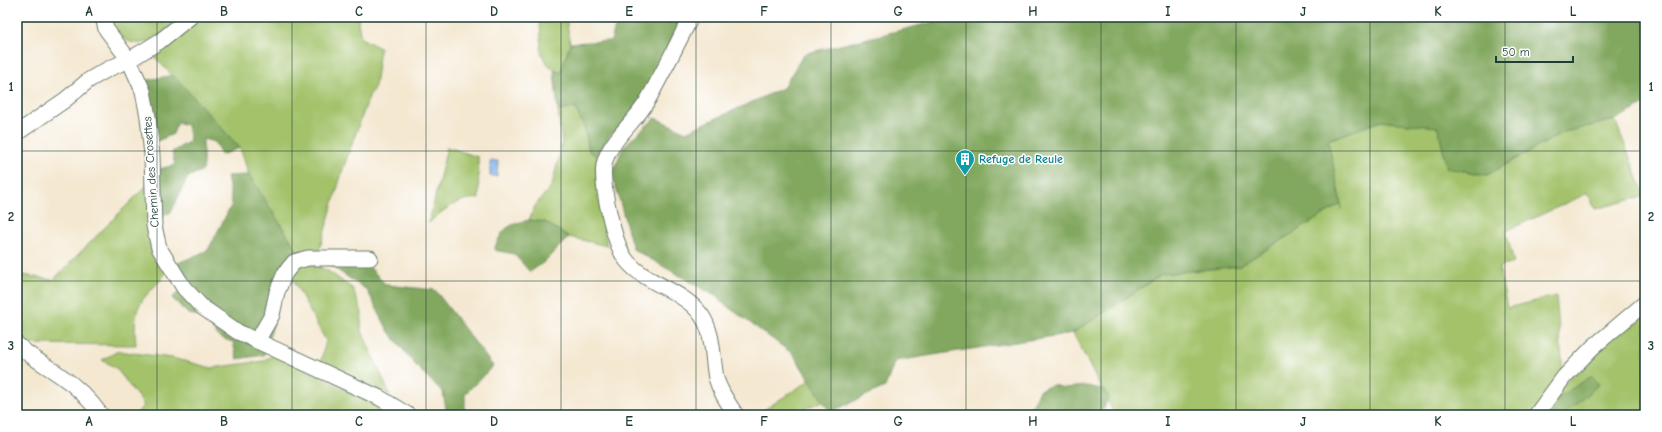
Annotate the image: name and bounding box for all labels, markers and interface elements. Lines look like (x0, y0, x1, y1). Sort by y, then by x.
text: A (85, 4, 93, 19)
text: B (220, 4, 228, 19)
text: C (355, 4, 363, 19)
text: D (490, 4, 498, 19)
text: E (625, 4, 633, 19)
text: F (760, 4, 768, 19)
text: G (893, 4, 903, 19)
text: H (1028, 4, 1038, 19)
text: I (1165, 4, 1171, 19)
text: J (1300, 4, 1306, 19)
text: K (1434, 4, 1442, 19)
text: L (1570, 4, 1577, 19)
scale bar (1496, 38, 1573, 64)
text: 50 m (1502, 45, 1530, 59)
text: 1 (8, 79, 14, 94)
text: 1 (1648, 79, 1654, 94)
street label: Chemin des Crosettes (140, 116, 162, 228)
building icon: Refuge de Reule (954, 148, 976, 176)
place label: Refuge de Reule (979, 152, 1063, 166)
text: 2 (8, 209, 14, 224)
text: 2 (1648, 209, 1654, 224)
text: 3 (8, 338, 14, 353)
text: 3 (1648, 338, 1654, 353)
text: A (85, 414, 93, 429)
text: B (220, 414, 228, 429)
text: C (355, 414, 363, 429)
text: D (490, 414, 498, 429)
text: E (625, 414, 633, 429)
text: F (760, 414, 768, 429)
text: G (893, 414, 903, 429)
text: H (1028, 414, 1038, 429)
text: I (1165, 414, 1171, 429)
text: J (1300, 414, 1306, 429)
text: K (1434, 414, 1442, 429)
text: L (1570, 414, 1577, 429)

